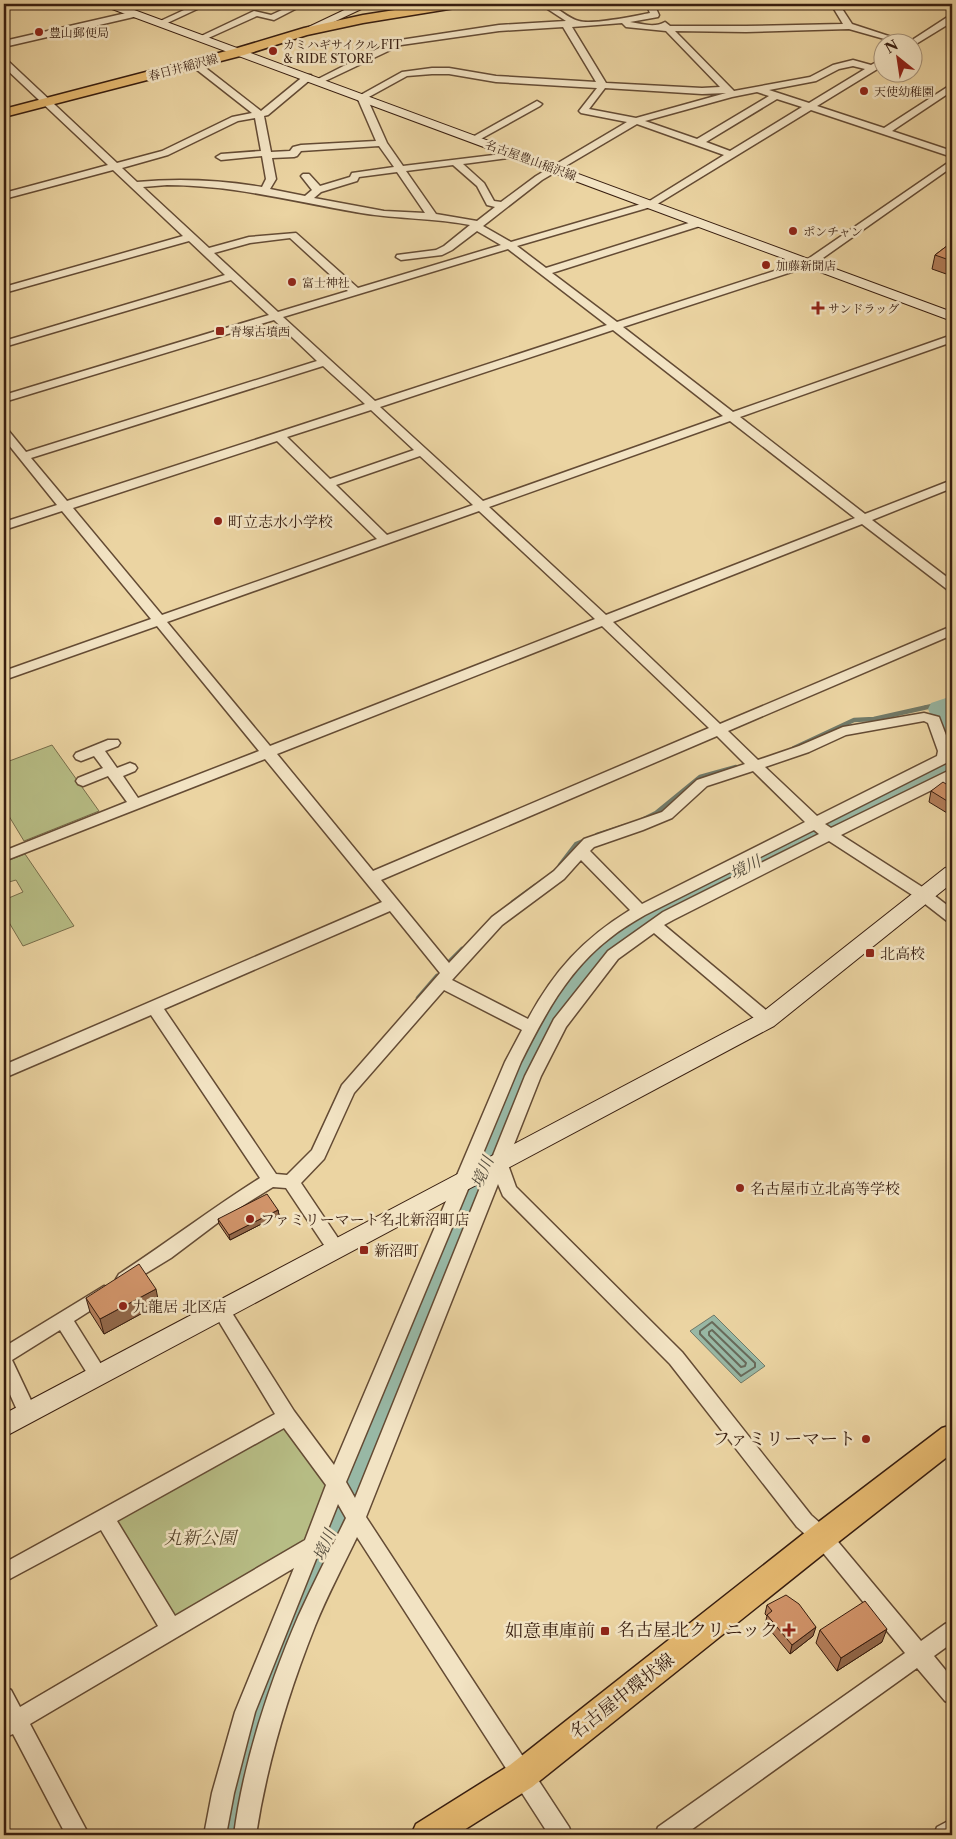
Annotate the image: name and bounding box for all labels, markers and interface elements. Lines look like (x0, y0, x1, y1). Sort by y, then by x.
place label: 豊山郵便局 (49, 25, 109, 40)
marker: 豊山郵便局 (33, 26, 45, 38)
north arrow (874, 32, 924, 82)
text: N (882, 36, 901, 58)
place label: カミハギサイクル FIT & RIDE STORE (283, 37, 402, 66)
marker: カミハギサイクル FIT & RIDE STORE (267, 45, 279, 57)
street label: 春日井稲沢線 (146, 50, 220, 84)
place label: 天使幼稚園 (874, 84, 934, 99)
marker: 天使幼稚園 (858, 85, 870, 97)
street label: 名古屋豊山稲沢線 (483, 137, 579, 183)
place label: ポンチャン (803, 224, 863, 239)
marker: ポンチャン (787, 225, 799, 237)
place label: 加藤新聞店 (776, 258, 836, 273)
marker: 加藤新聞店 (760, 259, 772, 271)
place label: 富士神社 (302, 275, 350, 290)
marker: 富士神社 (286, 276, 298, 288)
place label: サンドラッグ (828, 301, 899, 316)
marker: サンドラッグ (812, 302, 824, 314)
place label: 青塚古墳西 (230, 324, 290, 339)
marker: 青塚古墳西 (214, 325, 226, 337)
place label: 町立志水小学校 (228, 512, 333, 531)
marker: 町立志水小学校 (212, 515, 224, 527)
water label: 境川 (726, 850, 766, 883)
place label: 北高校 (880, 944, 925, 963)
marker: 北高校 (864, 947, 876, 959)
water label: 境川 (467, 1152, 498, 1191)
place label: 名古屋市立北高等学校 (750, 1179, 900, 1198)
marker: 名古屋市立北高等学校 (734, 1182, 746, 1194)
place label: ファミリーマート名北新沼町店 (260, 1210, 470, 1229)
marker: ファミリーマート名北新沼町店 (244, 1213, 256, 1225)
place label: 新沼町 (374, 1241, 419, 1260)
marker: 新沼町 (358, 1244, 370, 1256)
place label: 九龍居 北区店 (133, 1297, 227, 1316)
marker: 九龍居 北区店 (117, 1300, 129, 1312)
place label: ファミリーマート (712, 1428, 856, 1450)
marker: ファミリーマート (860, 1433, 872, 1445)
water label: 境川 (309, 1525, 340, 1564)
park label: 丸新公園 (164, 1527, 239, 1549)
place label: 名古屋北クリニック (617, 1619, 778, 1641)
place label: 如意車庫前 (505, 1620, 595, 1642)
marker: 名古屋北クリニック (782, 1623, 796, 1637)
marker: 如意車庫前 (599, 1625, 611, 1637)
street label: 名古屋中環状線 (566, 1649, 678, 1743)

